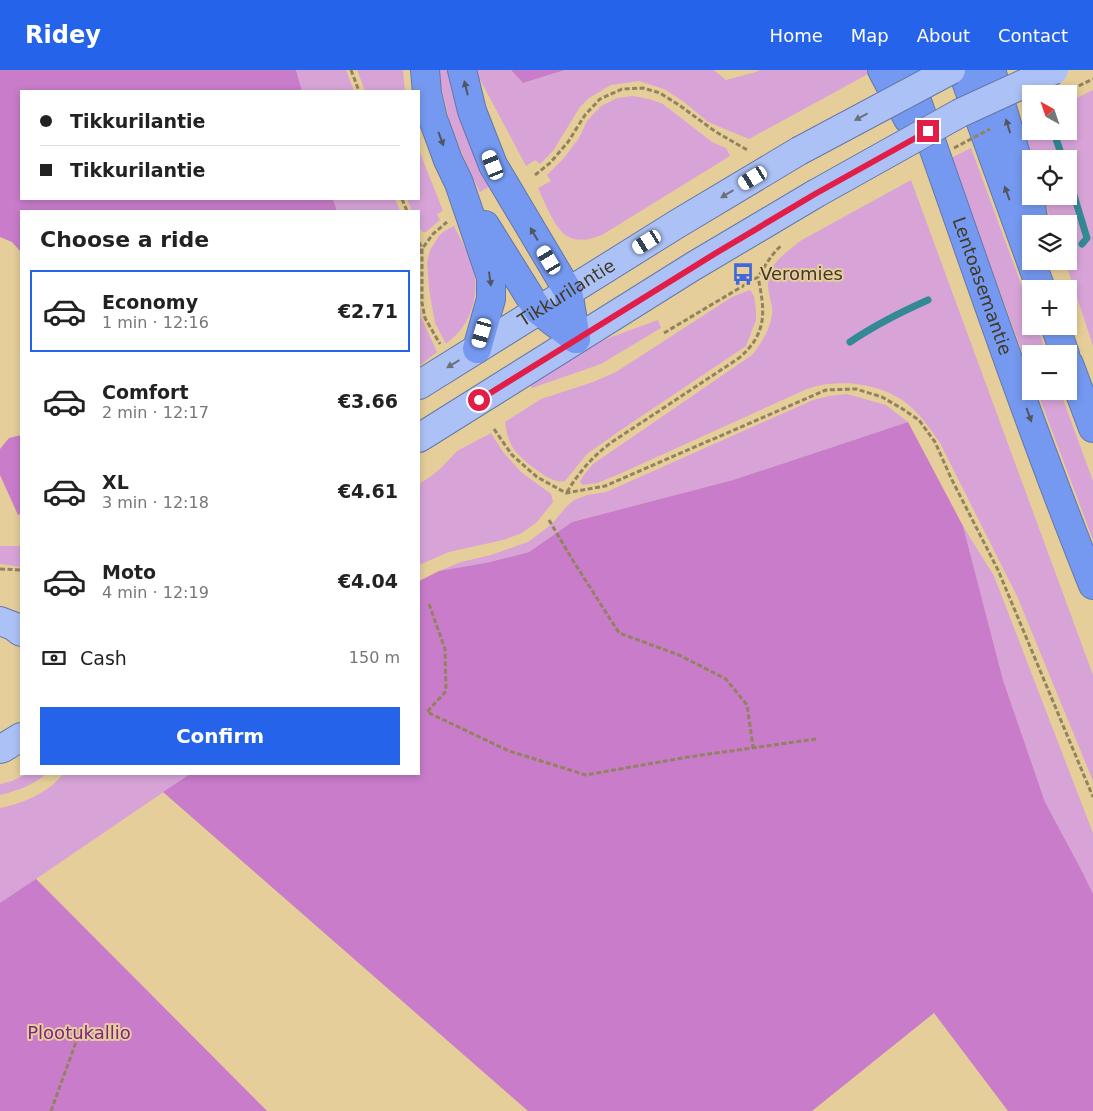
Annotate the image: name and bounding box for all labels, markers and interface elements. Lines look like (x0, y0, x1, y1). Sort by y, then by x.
text: Ridey (25, 21, 101, 49)
text: Home (770, 25, 823, 46)
text: Map (851, 25, 889, 46)
text: About (917, 25, 970, 46)
text: Contact (998, 25, 1068, 46)
one-way arrow (462, 80, 470, 95)
north arrow (1022, 85, 1078, 140)
map controls (1022, 85, 1077, 400)
text: Tikkurilantie (70, 110, 206, 132)
one-way arrow (854, 113, 869, 121)
one-way arrow (1003, 119, 1011, 134)
route end (917, 120, 939, 142)
one-way arrow (437, 131, 445, 146)
car (480, 148, 505, 182)
button: locate (1022, 150, 1077, 205)
text: Tikkurilantie (70, 159, 206, 181)
car (736, 164, 769, 192)
one-way arrow (1002, 186, 1010, 201)
one-way arrow (721, 189, 734, 198)
street label: Lentoasemantie (948, 214, 1017, 358)
button: layers (1022, 215, 1077, 270)
text: Choose a ride (40, 227, 209, 252)
one-way arrow (530, 228, 539, 241)
car (630, 228, 663, 256)
car (534, 243, 563, 277)
street label: Tikkurilantie (513, 254, 619, 331)
bus stop icon: Veromies (730, 261, 756, 287)
place label: Veromies (760, 263, 843, 284)
one-way arrow (486, 271, 494, 287)
button: + (1022, 280, 1077, 335)
icon: car (42, 289, 87, 334)
text: Economy (102, 291, 198, 313)
text: €2.71 (338, 300, 398, 322)
text: 1 min · 12:16 (102, 313, 209, 332)
car (470, 317, 493, 349)
button: − (1022, 345, 1077, 400)
one-way arrow (446, 360, 459, 369)
icon: car (42, 379, 87, 424)
text: Comfort (102, 381, 189, 403)
route start (468, 389, 490, 411)
text: €3.66 (338, 390, 398, 412)
text: 2 min · 12:17 (102, 403, 209, 422)
one-way arrow (1025, 408, 1033, 423)
icon: car (42, 469, 87, 514)
text: XL (102, 471, 129, 493)
text: €4.61 (338, 480, 398, 502)
text: 3 min · 12:18 (102, 493, 209, 512)
icon: car (42, 559, 87, 604)
text: Moto (102, 561, 156, 583)
text: €4.04 (338, 570, 398, 592)
text: 4 min · 12:19 (102, 583, 209, 602)
icon: cash (40, 644, 68, 672)
text: Cash (80, 647, 127, 669)
text: 150 m (349, 648, 400, 667)
button: Confirm (40, 707, 400, 765)
park label: Plootukallio (27, 1022, 131, 1043)

